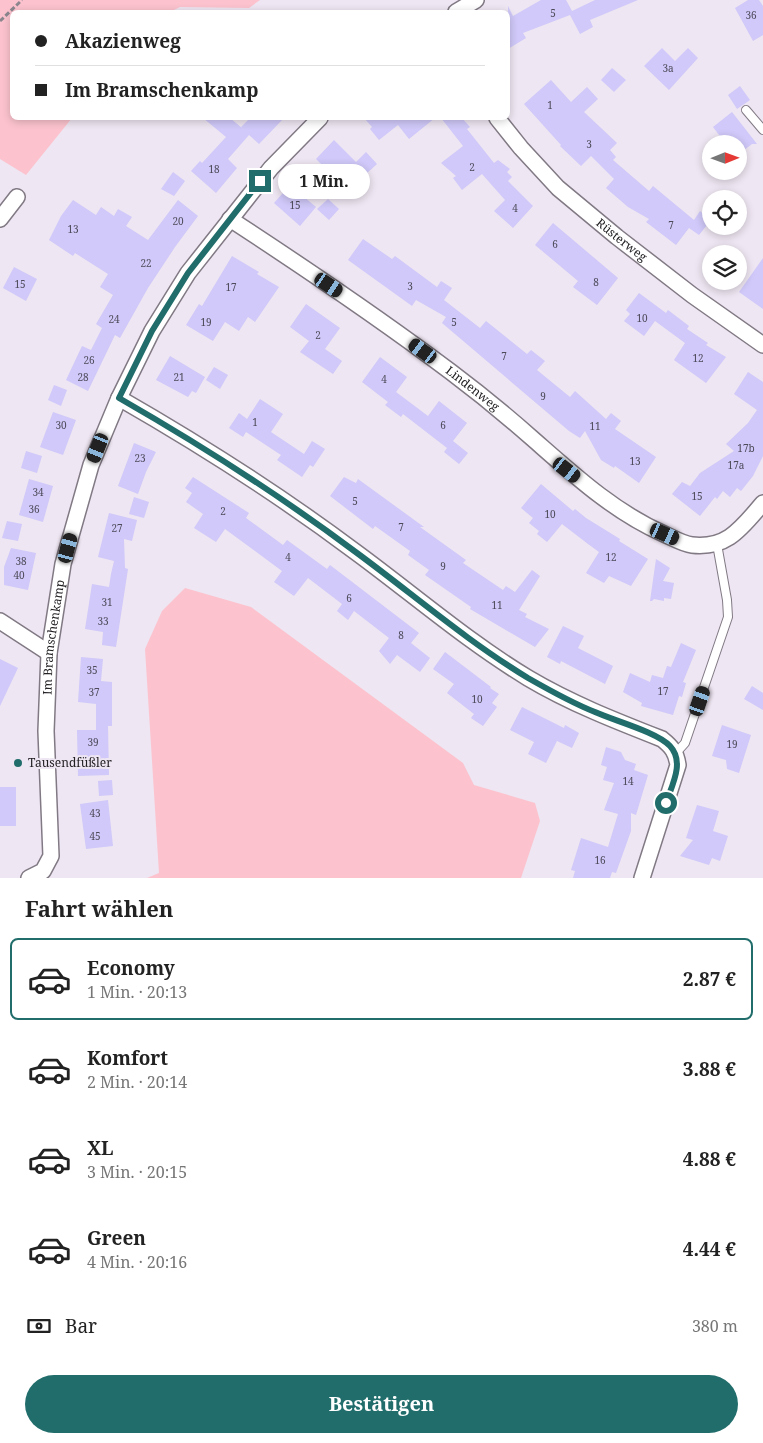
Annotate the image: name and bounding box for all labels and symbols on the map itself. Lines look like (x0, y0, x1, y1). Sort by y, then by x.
house number: 5 (550, 6, 556, 20)
house number: 36 (745, 8, 757, 22)
house number: 3a (662, 61, 674, 75)
house number: 1 (547, 98, 553, 112)
north arrow (702, 135, 748, 180)
house number: 3 (586, 137, 592, 151)
house number: 2 (469, 160, 475, 174)
house number: 18 (208, 162, 220, 176)
callout: 1 Min. (278, 164, 370, 198)
route end (249, 170, 271, 192)
house number: 15 (289, 198, 301, 212)
house number: 4 (512, 201, 518, 215)
house number: 20 (172, 214, 184, 228)
street label: Rüsterweg (593, 214, 651, 265)
house number: 7 (668, 218, 674, 232)
house number: 13 (67, 222, 79, 236)
house number: 6 (552, 237, 558, 251)
house number: 22 (140, 256, 152, 270)
car (312, 270, 345, 300)
house number: 8 (593, 275, 599, 289)
house number: 15 (14, 277, 26, 291)
house number: 3 (407, 279, 413, 293)
house number: 17 (225, 280, 237, 294)
house number: 10 (636, 311, 648, 325)
house number: 24 (108, 312, 120, 326)
house number: 19 (200, 315, 212, 329)
house number: 5 (451, 315, 457, 329)
house number: 2 (315, 328, 321, 342)
car (406, 336, 439, 366)
house number: 7 (501, 349, 507, 363)
house number: 12 (692, 351, 704, 365)
house number: 26 (83, 353, 95, 367)
street label: Lindenweg (442, 362, 504, 415)
house number: 28 (77, 370, 89, 384)
house number: 21 (173, 370, 185, 384)
house number: 4 (381, 372, 387, 386)
house number: 9 (540, 389, 546, 403)
house number: 1 (252, 415, 258, 429)
house number: 30 (55, 418, 67, 432)
house number: 6 (440, 418, 446, 432)
house number: 11 (589, 419, 601, 433)
car (85, 431, 110, 465)
house number: 17b (737, 441, 755, 455)
house number: 23 (134, 451, 146, 465)
house number: 13 (629, 454, 641, 468)
car (550, 455, 583, 485)
house number: 17a (728, 458, 745, 472)
house number: 34 (32, 485, 44, 499)
house number: 15 (691, 489, 703, 503)
house number: 5 (352, 494, 358, 508)
house number: 36 (28, 502, 40, 516)
house number: 2 (220, 504, 226, 518)
house number: 10 (544, 507, 556, 521)
house number: 7 (398, 520, 404, 534)
house number: 27 (111, 521, 123, 535)
car (648, 521, 681, 547)
car (56, 532, 79, 564)
house number: 4 (285, 550, 291, 564)
house number: 12 (605, 550, 617, 564)
house number: 38 (15, 554, 27, 568)
house number: 9 (440, 559, 446, 573)
house number: 40 (13, 568, 25, 582)
street label: Im Bramschenkamp (38, 578, 68, 695)
house number: 6 (346, 591, 352, 605)
house number: 31 (101, 595, 113, 609)
house number: 11 (491, 598, 503, 612)
house number: 33 (97, 614, 109, 628)
house number: 8 (398, 628, 404, 642)
house number: 35 (86, 663, 98, 677)
house number: 17 (657, 684, 669, 698)
car (688, 684, 711, 718)
house number: 37 (88, 685, 100, 699)
house number: 10 (471, 692, 483, 706)
house number: 39 (87, 735, 99, 749)
house number: 19 (726, 737, 738, 751)
place label: Tausendfüßler (28, 754, 112, 771)
marker: Tausendfüßler (12, 757, 24, 769)
house number: 14 (622, 774, 634, 788)
route start (655, 792, 677, 814)
house number: 43 (89, 806, 101, 820)
house number: 45 (89, 829, 101, 843)
house number: 16 (594, 853, 606, 867)

